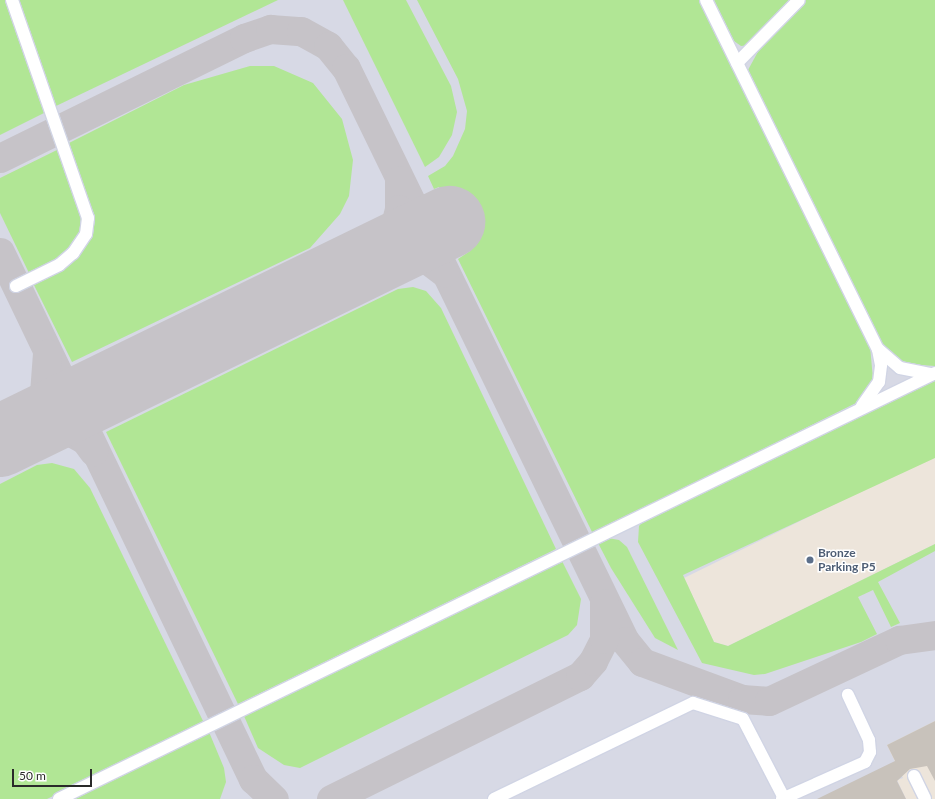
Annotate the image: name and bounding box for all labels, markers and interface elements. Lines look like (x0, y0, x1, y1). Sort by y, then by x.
place label: Bronze Parking P5 (818, 546, 876, 574)
marker: Bronze Parking P5 (805, 555, 815, 565)
scale bar (14, 761, 94, 787)
text: 50 m (19, 768, 46, 783)

